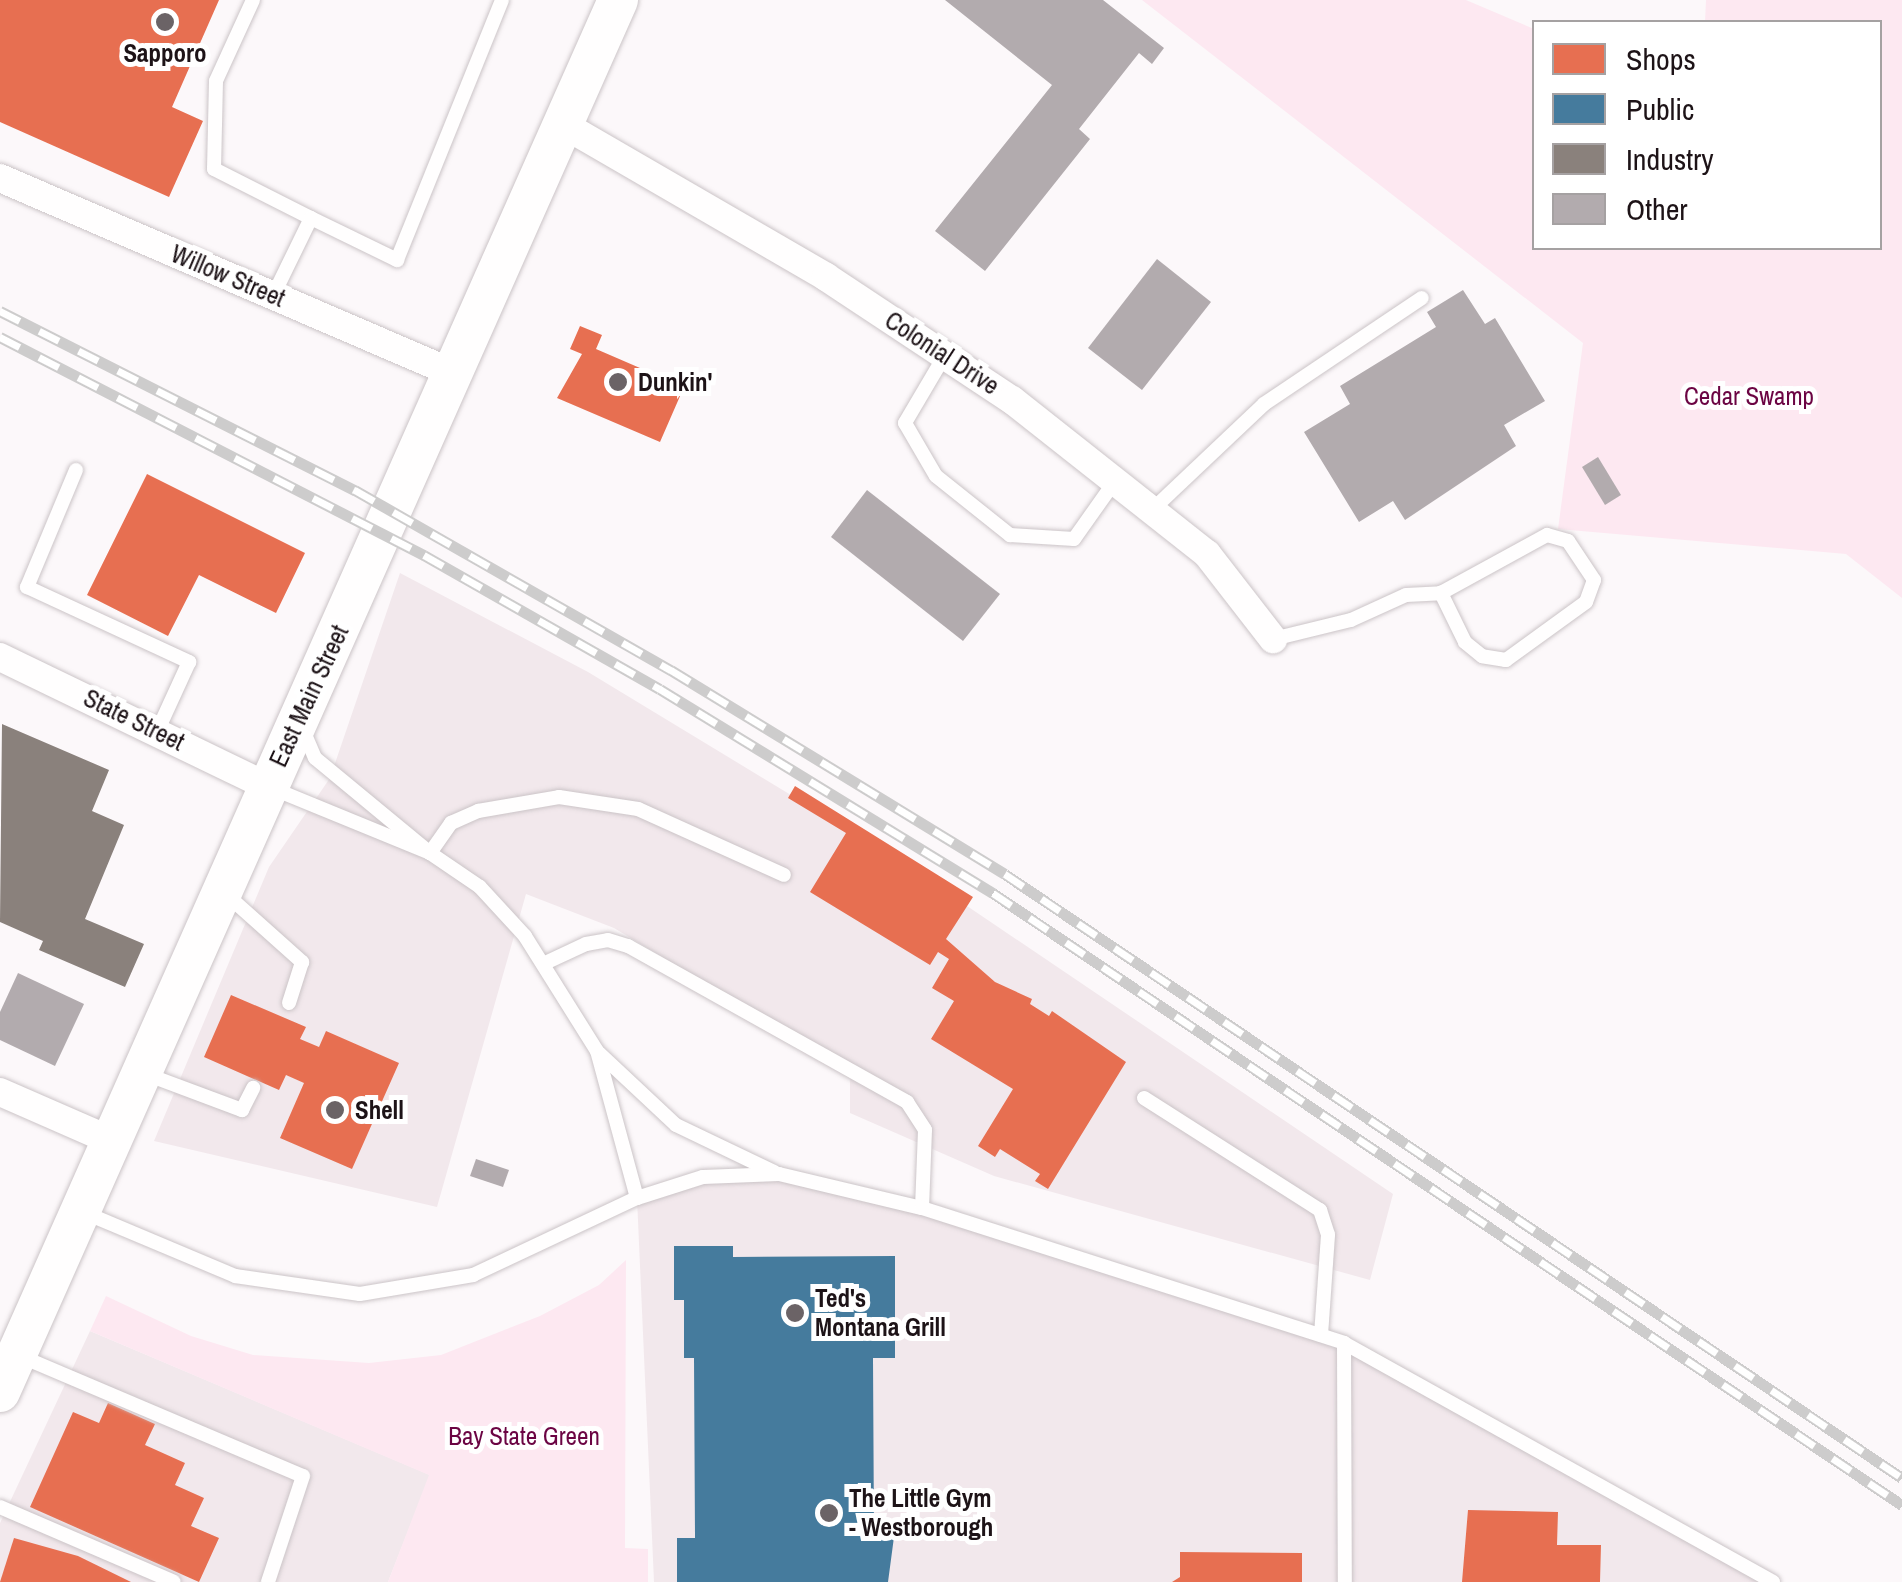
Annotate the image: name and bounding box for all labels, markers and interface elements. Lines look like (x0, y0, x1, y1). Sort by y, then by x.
marker: Sapporo (154, 11, 176, 33)
legend (1532, 20, 1882, 250)
place label: Sapporo (123, 38, 207, 68)
text: Shops (1626, 39, 1696, 79)
text: Public (1626, 89, 1694, 129)
text: Industry (1626, 139, 1714, 179)
text: Other (1626, 189, 1688, 229)
street label: Willow Street (167, 239, 289, 313)
street label: Colonial Drive (879, 305, 1005, 401)
place label: Dunkin' (638, 367, 712, 397)
marker: Dunkin' (607, 371, 629, 393)
park label: Cedar Swamp (1684, 381, 1814, 411)
street label: East Main Street (263, 620, 355, 772)
street label: State Street (79, 683, 189, 757)
place label: Shell (355, 1095, 404, 1125)
marker: Shell (324, 1099, 346, 1121)
place label: Ted's Montana Grill (815, 1284, 946, 1343)
marker: Ted's Montana Grill (784, 1302, 806, 1324)
park label: Bay State Green (448, 1421, 600, 1451)
place label: The Little Gym - Westborough (849, 1484, 993, 1543)
marker: The Little Gym - Westborough (818, 1502, 840, 1524)

